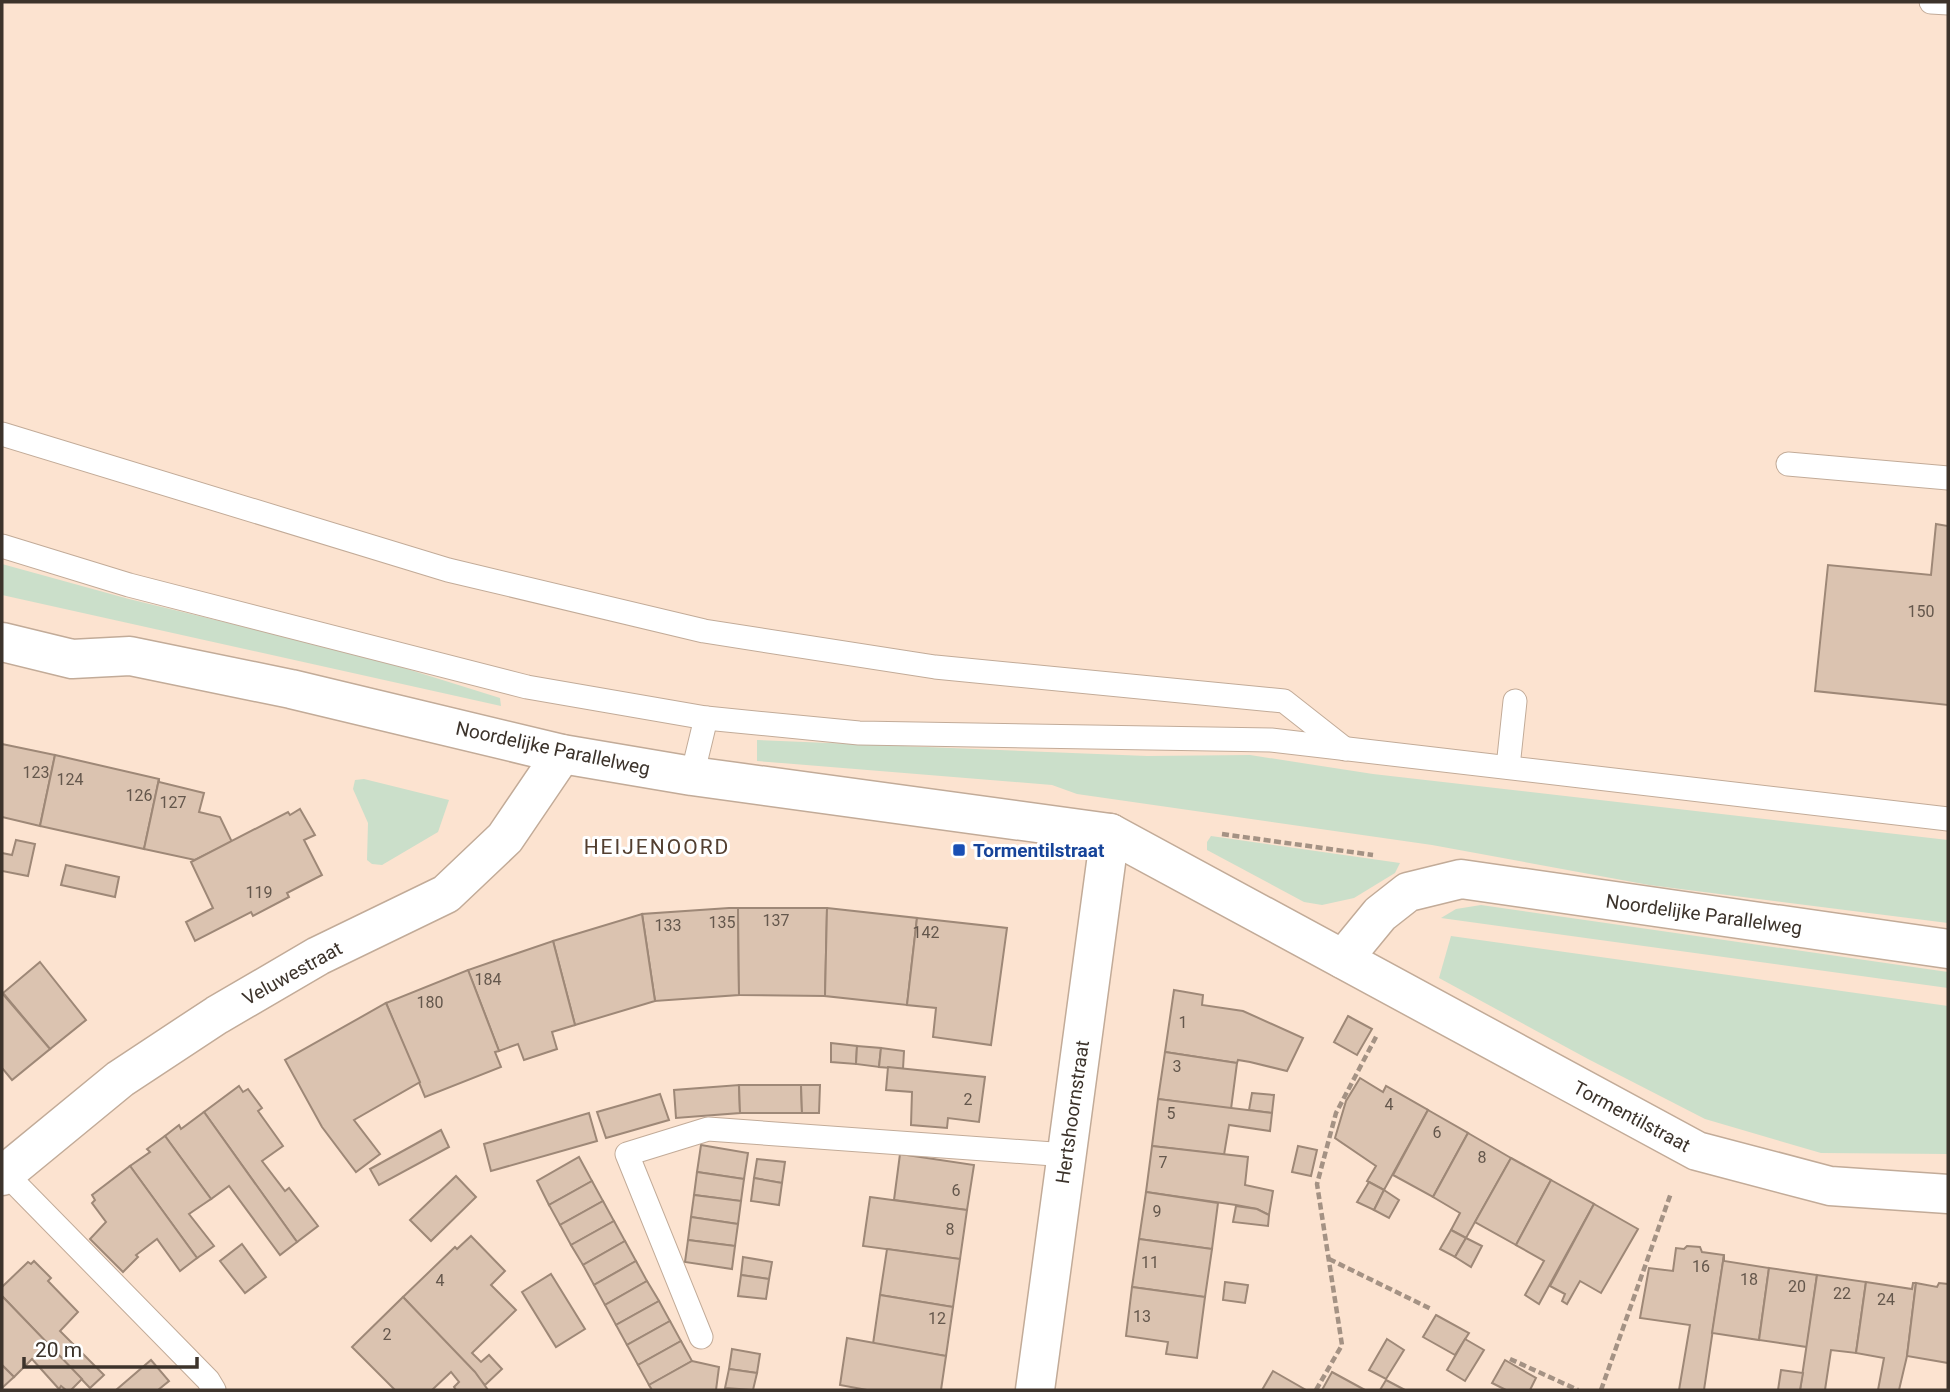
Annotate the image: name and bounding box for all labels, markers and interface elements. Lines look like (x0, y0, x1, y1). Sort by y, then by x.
house number: 150 (1908, 602, 1934, 621)
street label: Noordelijke Parallelweg (454, 717, 652, 780)
house number: 123 (23, 763, 49, 782)
house number: 124 (57, 770, 83, 789)
house number: 126 (126, 786, 152, 805)
house number: 127 (160, 793, 186, 812)
district label: HEIJENOORD (584, 835, 730, 859)
place label: Tormentilstraat (973, 839, 1105, 862)
marker: Tormentilstraat (951, 842, 967, 858)
house number: 119 (246, 883, 272, 902)
street label: Noordelijke Parallelweg (1604, 889, 1804, 940)
house number: 137 (763, 911, 789, 930)
house number: 135 (709, 913, 735, 932)
house number: 133 (655, 916, 681, 935)
house number: 142 (913, 923, 939, 942)
street label: Veluwestraat (238, 937, 346, 1010)
house number: 184 (475, 970, 501, 989)
house number: 180 (417, 993, 443, 1012)
house number: 1 (1179, 1013, 1188, 1032)
street label: Hertshoornstraat (1051, 1039, 1094, 1185)
house number: 3 (1173, 1057, 1182, 1076)
street label: Tormentilstraat (1569, 1076, 1694, 1157)
house number: 2 (964, 1090, 973, 1109)
house number: 4 (1385, 1095, 1394, 1114)
house number: 5 (1167, 1104, 1176, 1123)
house number: 6 (1433, 1123, 1442, 1142)
house number: 8 (1478, 1148, 1487, 1167)
house number: 7 (1159, 1153, 1168, 1172)
house number: 6 (952, 1181, 961, 1200)
house number: 9 (1153, 1202, 1162, 1221)
house number: 8 (946, 1220, 955, 1239)
house number: 11 (1141, 1253, 1159, 1272)
house number: 16 (1692, 1257, 1710, 1276)
house number: 18 (1740, 1270, 1758, 1289)
house number: 4 (436, 1271, 445, 1290)
house number: 20 (1788, 1277, 1806, 1296)
house number: 22 (1833, 1284, 1851, 1303)
house number: 24 (1877, 1290, 1895, 1309)
house number: 13 (1133, 1307, 1151, 1326)
house number: 12 (928, 1309, 946, 1328)
house number: 2 (383, 1325, 392, 1344)
scale bar (24, 1326, 198, 1370)
text: 20 m (35, 1338, 82, 1362)

